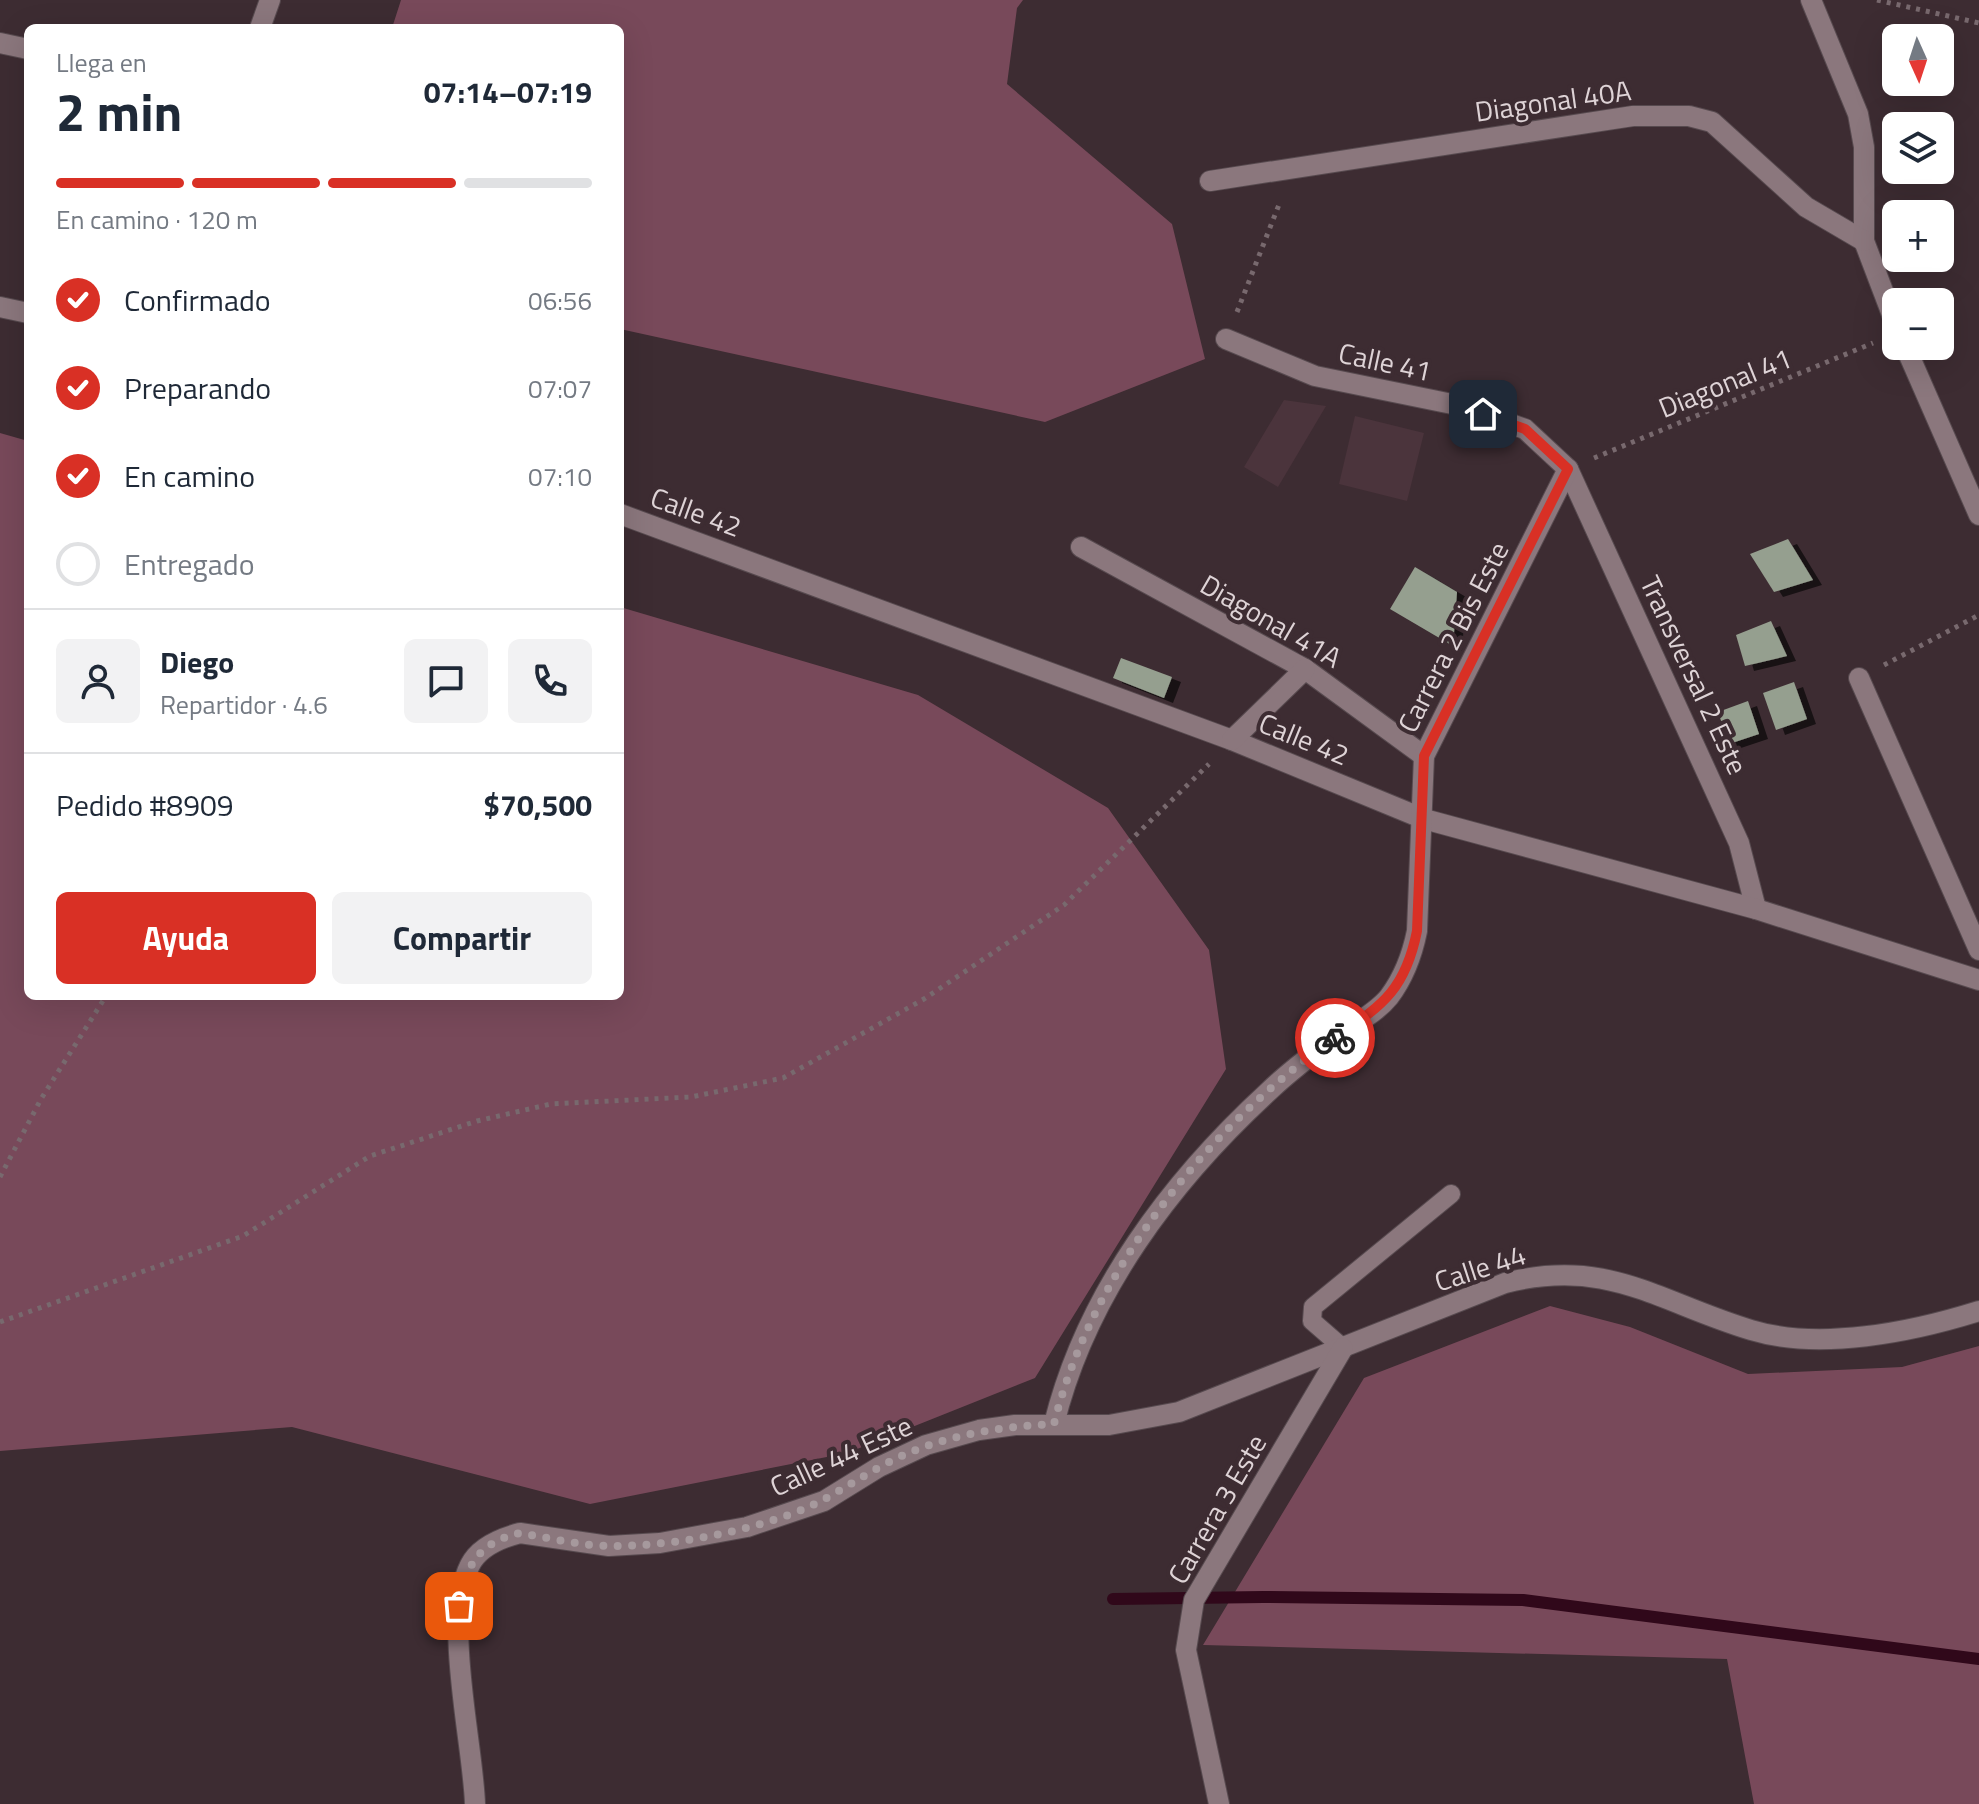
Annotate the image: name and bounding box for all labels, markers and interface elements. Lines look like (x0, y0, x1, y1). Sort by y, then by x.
north arrow (1882, 24, 1954, 96)
map controls (1882, 24, 1954, 360)
text: Llega en (56, 43, 147, 82)
street label: Diagonal 40A (1472, 68, 1634, 133)
text: 07:14–07:19 (424, 69, 592, 115)
text: 2 min (56, 72, 182, 151)
button: layers (1882, 112, 1954, 184)
text: En camino · 120 m (56, 200, 258, 239)
button: + (1882, 200, 1954, 272)
text: Confirmado (124, 277, 271, 323)
icon: check (56, 278, 100, 322)
text: 06:56 (528, 281, 592, 320)
button: − (1882, 288, 1954, 360)
street label: Calle 41 (1335, 331, 1435, 392)
street label: Diagonal 41 (1652, 336, 1798, 429)
text: Preparando (124, 365, 271, 411)
icon: check (56, 366, 100, 410)
text: 07:07 (528, 369, 592, 408)
pin (1449, 380, 1517, 448)
icon: home (1461, 392, 1505, 436)
text: En camino (124, 453, 255, 499)
icon: check (56, 454, 100, 498)
text: 07:10 (528, 457, 592, 496)
street label: Calle 42 (645, 475, 748, 548)
street label: Carrera 2 Bis Este (1386, 534, 1519, 740)
text: Entregado (124, 541, 255, 587)
street label: Diagonal 41A (1192, 563, 1350, 679)
street label: Transversal 2 Este (1630, 568, 1759, 781)
button: person (56, 639, 140, 723)
text: Diego (160, 639, 234, 685)
button: chat (404, 639, 488, 723)
button: phone (508, 639, 592, 723)
text: Repartidor · 4.6 (160, 685, 328, 724)
street label: Calle 42 (1253, 701, 1356, 776)
text: Pedido #8909 (56, 782, 234, 828)
text: $70,500 (483, 782, 592, 828)
button: Ayuda (56, 892, 316, 984)
button: Compartir (332, 892, 592, 984)
courier (1295, 998, 1375, 1078)
icon: bike (1313, 1016, 1357, 1060)
street label: Calle 44 (1429, 1233, 1531, 1302)
street label: Calle 44 Este (763, 1404, 919, 1507)
street label: Carrera 3 Este (1156, 1426, 1277, 1592)
pin (425, 1572, 493, 1640)
icon: bag (437, 1584, 481, 1628)

